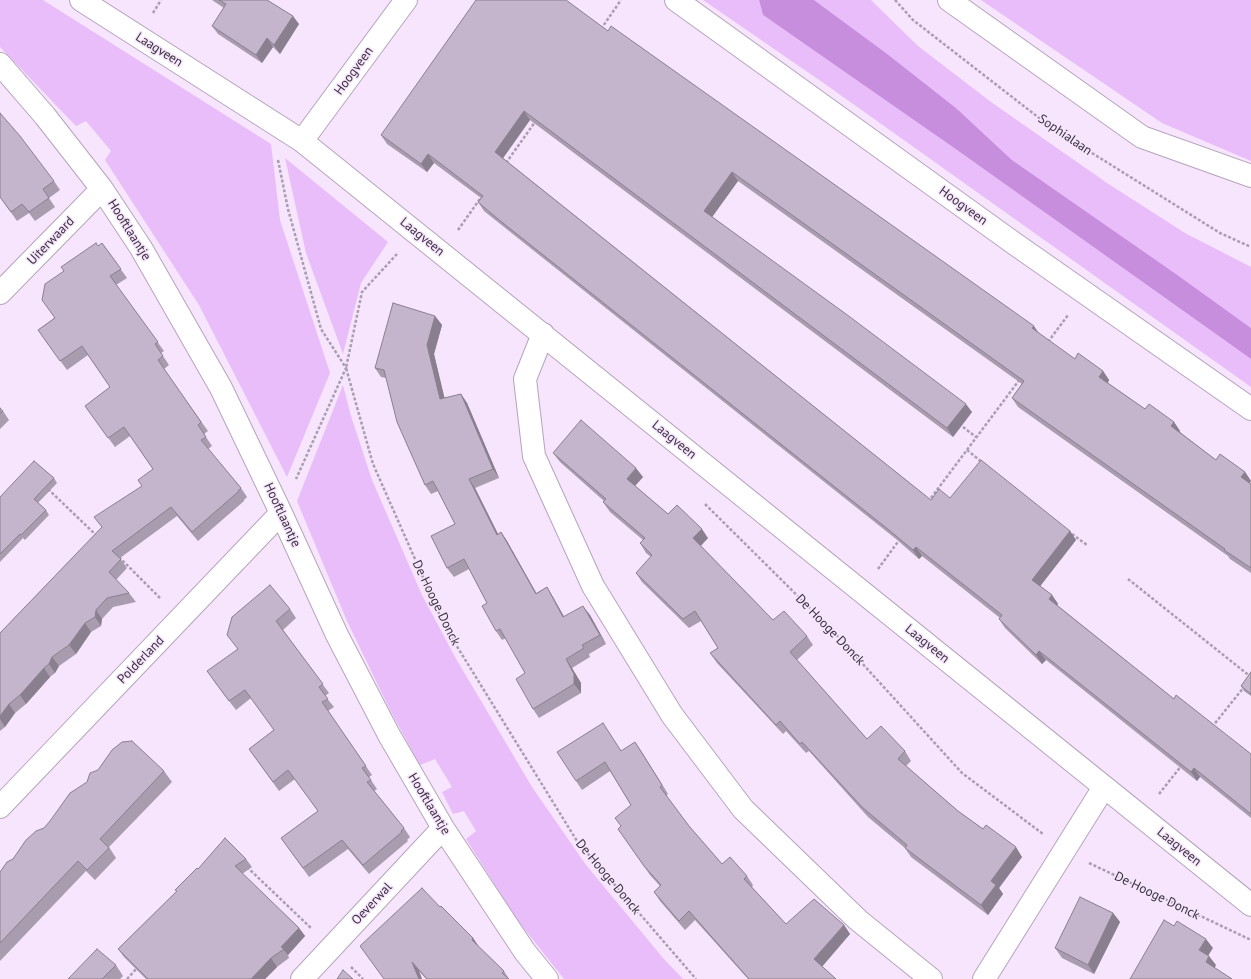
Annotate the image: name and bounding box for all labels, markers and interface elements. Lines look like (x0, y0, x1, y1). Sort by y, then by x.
street label: Laagveen (133, 29, 185, 71)
street label: Hoogveen (331, 44, 377, 98)
street label: Sophialaan (1035, 111, 1095, 159)
street label: Hoogveen (936, 183, 990, 229)
street label: Hooftlaantje (104, 197, 154, 263)
street label: Uiterwaard (24, 214, 78, 268)
street label: Laagveen (397, 214, 447, 260)
street label: Laagveen (649, 417, 699, 463)
street label: Hooftlaantje (260, 480, 304, 550)
street label: De Hooge Donck (409, 558, 463, 648)
street label: De Hooge Donck (792, 591, 868, 669)
street label: Laagveen (902, 621, 952, 667)
street label: Polderland (115, 633, 167, 687)
street label: Hooftlaantje (405, 770, 453, 838)
street label: Laagveen (1154, 824, 1204, 870)
street label: De Hooge Donck (572, 836, 644, 918)
street label: De Hooge Donck (1112, 869, 1202, 923)
street label: Oeverwal (349, 880, 395, 928)

